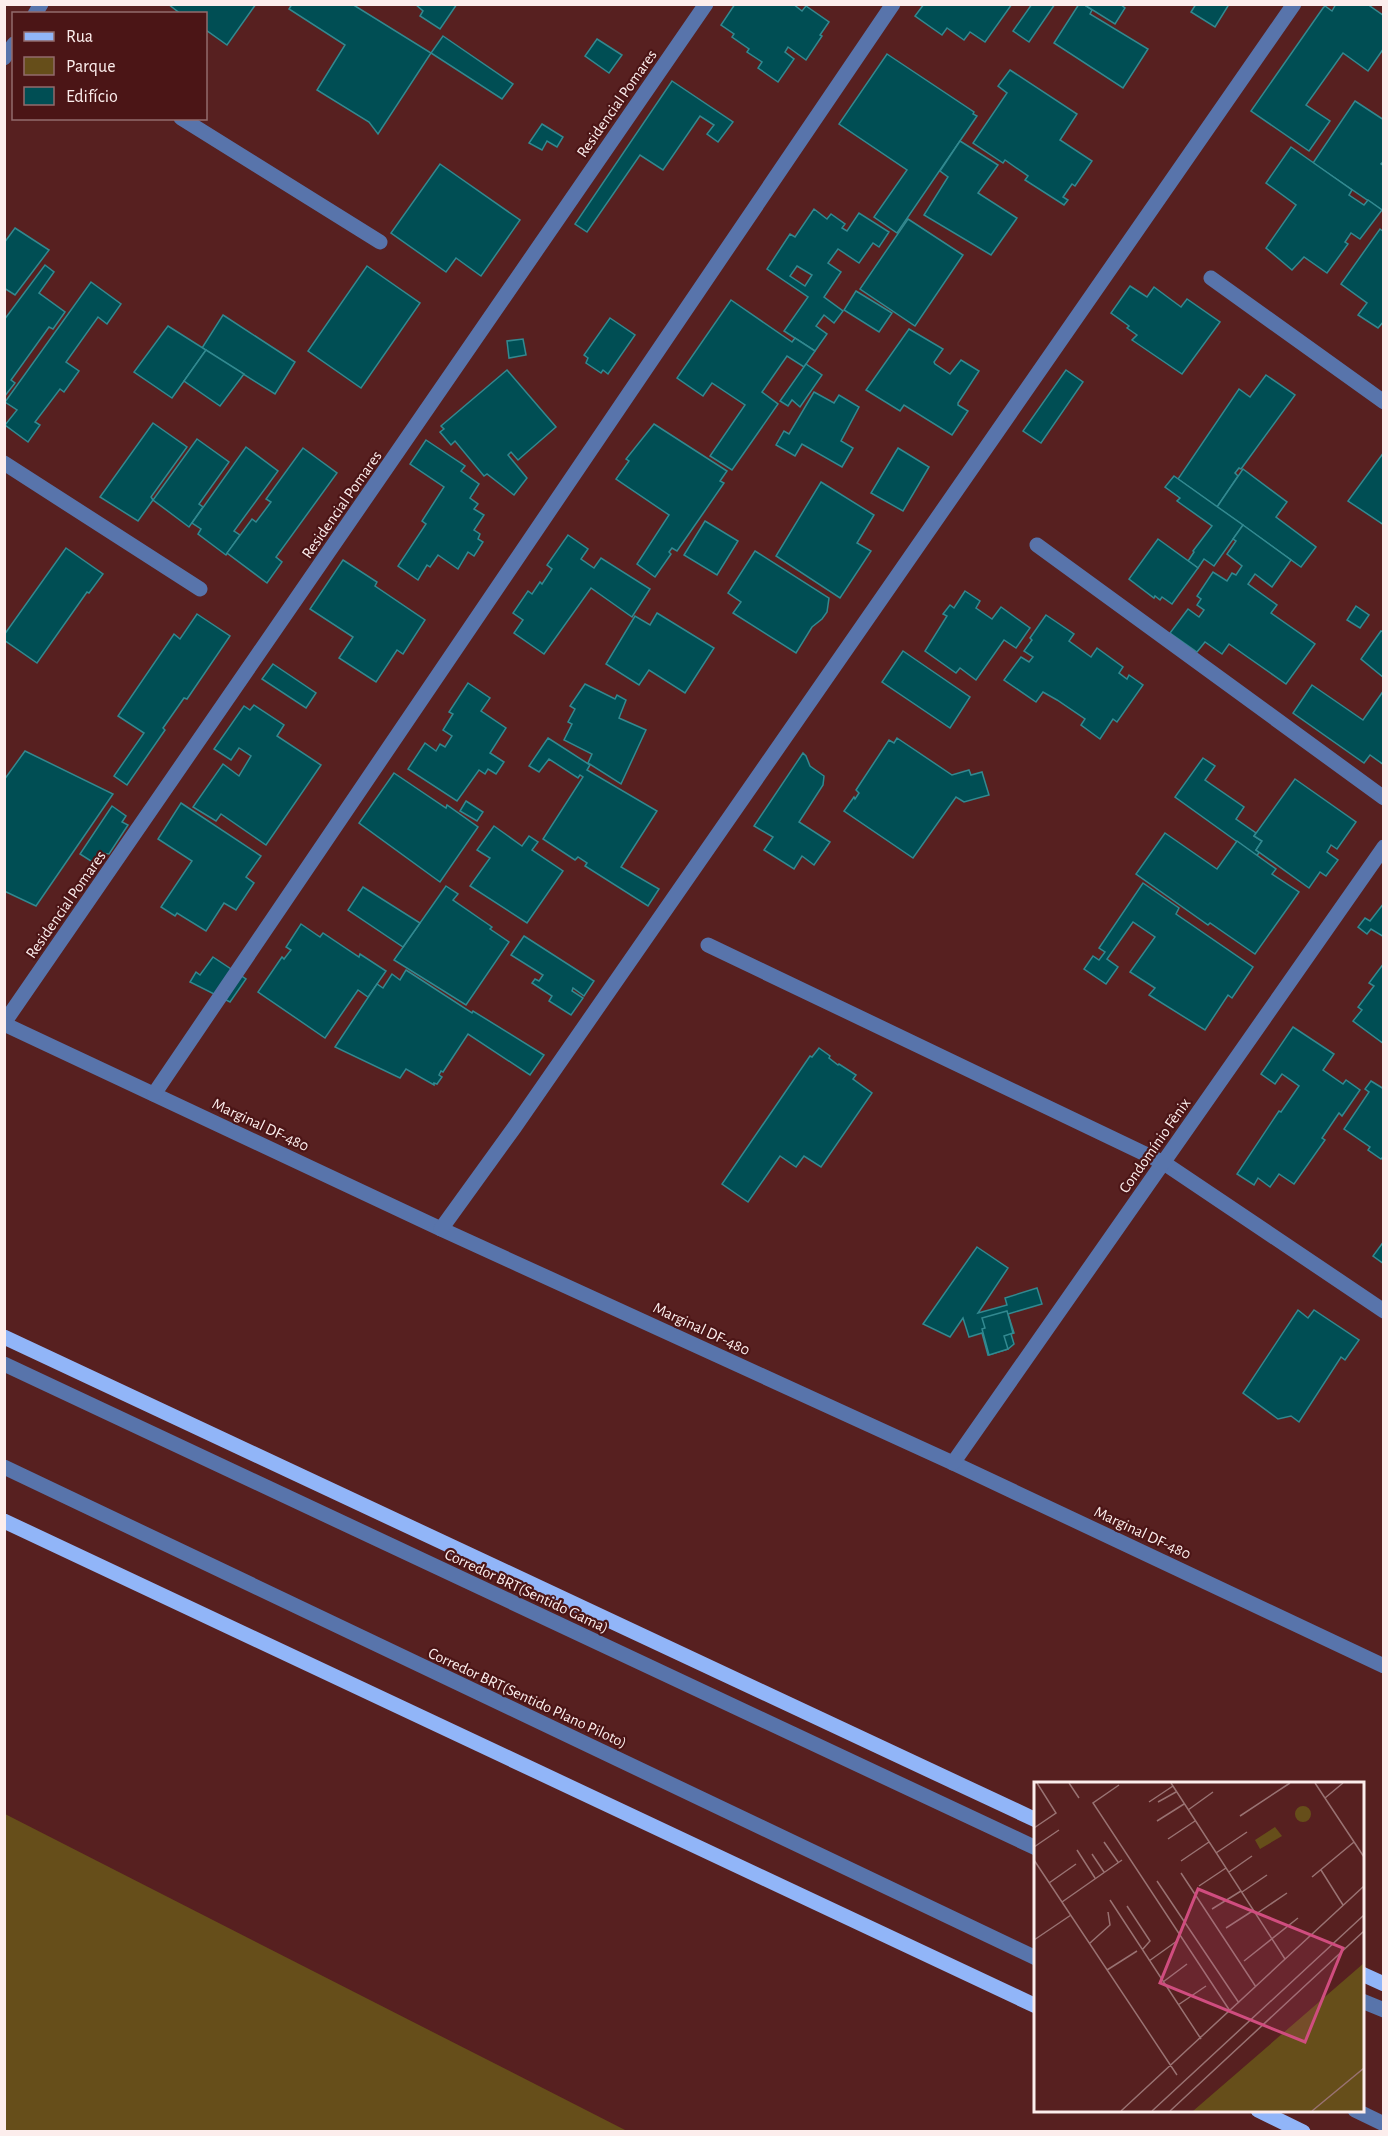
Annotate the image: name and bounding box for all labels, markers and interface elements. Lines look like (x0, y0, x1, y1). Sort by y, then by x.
legend (12, 12, 207, 120)
text: Rua (66, 28, 93, 46)
street label: Residencial Pomares (574, 47, 660, 160)
text: Parque (66, 58, 115, 76)
text: Edifício (66, 88, 118, 106)
street label: Residencial Pomares (299, 448, 385, 561)
street label: Residencial Pomares (23, 848, 109, 961)
street label: Condomínio Fênix (1116, 1095, 1194, 1196)
street label: Marginal DF-480 (210, 1096, 311, 1154)
street label: Marginal DF-480 (651, 1300, 752, 1358)
street label: Marginal DF-480 (1092, 1504, 1193, 1562)
street label: Corredor BRT(Sentido Gama) (442, 1546, 611, 1636)
street label: Corredor BRT(Sentido Plano Piloto) (426, 1645, 629, 1751)
inset map (1034, 1782, 1364, 2112)

